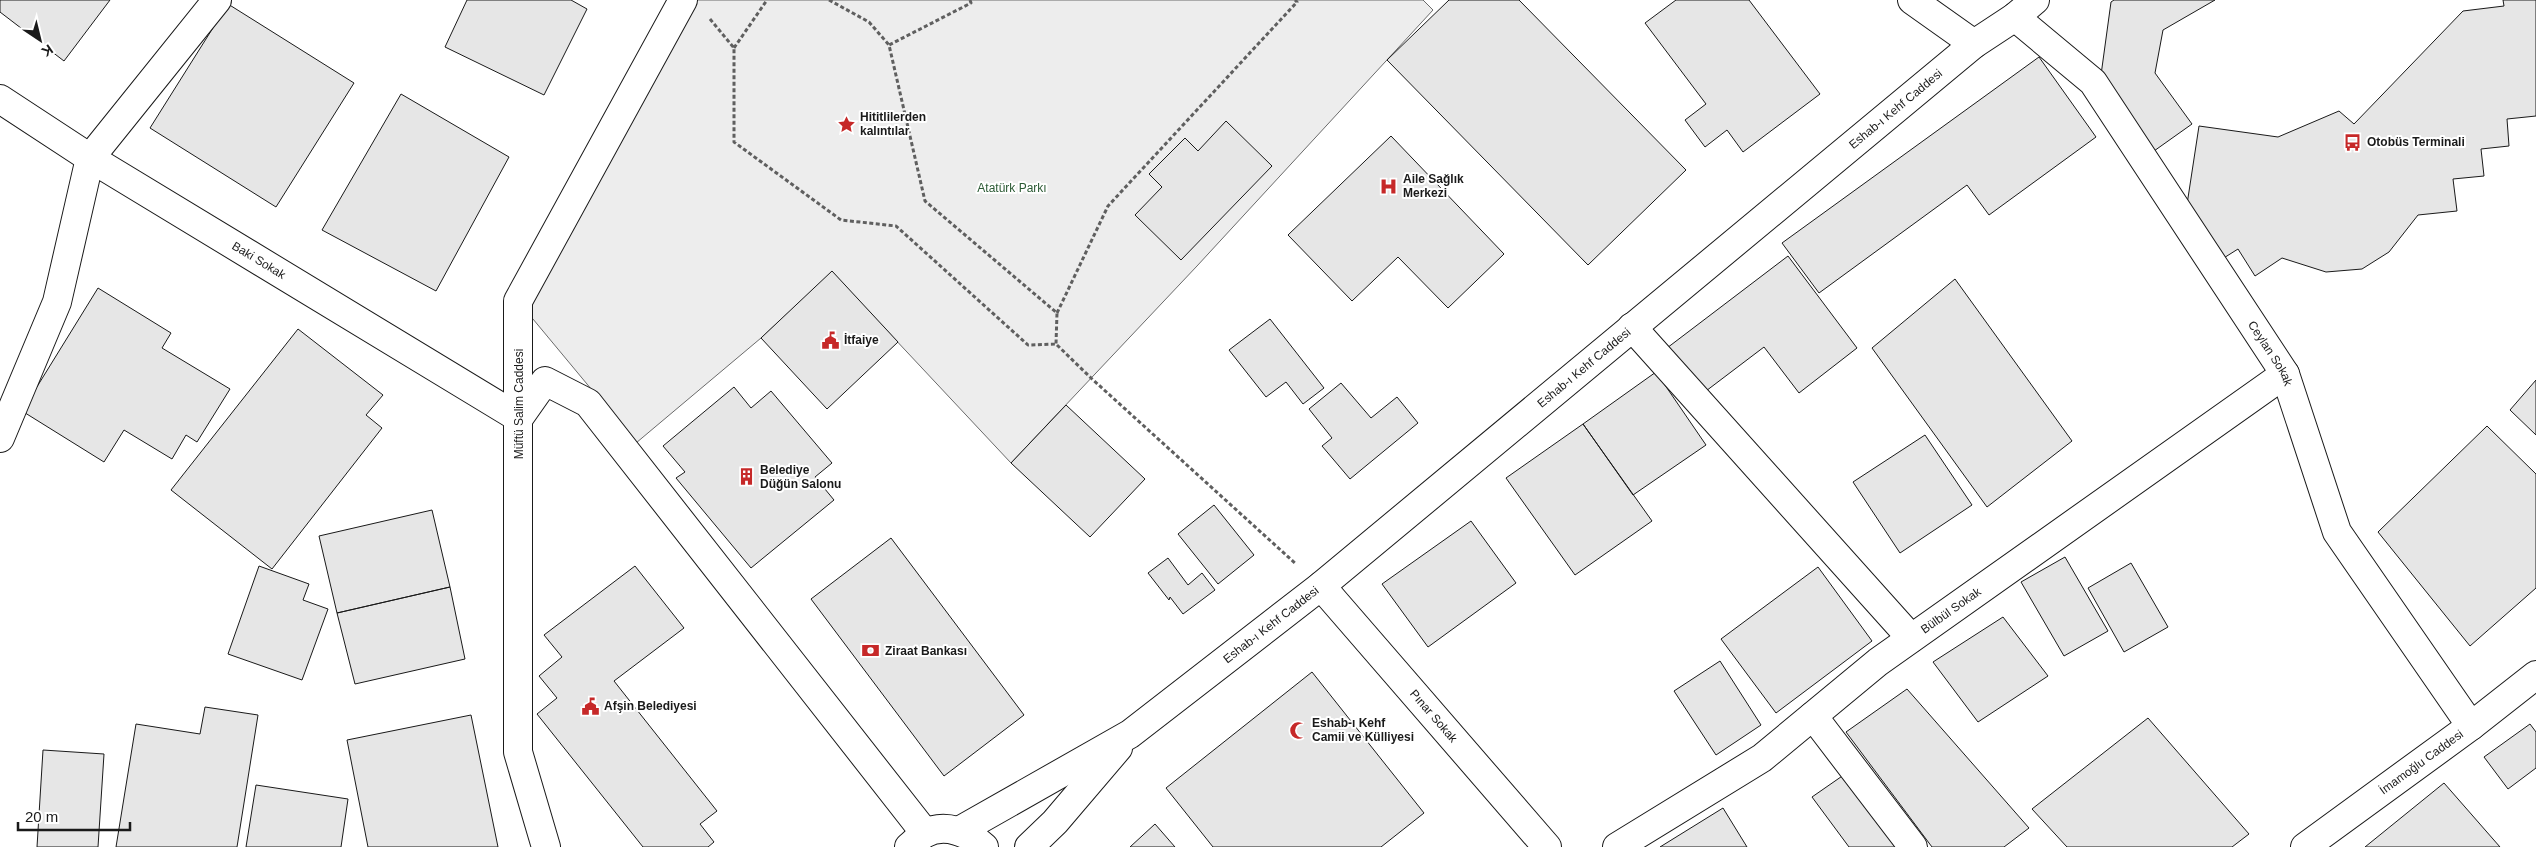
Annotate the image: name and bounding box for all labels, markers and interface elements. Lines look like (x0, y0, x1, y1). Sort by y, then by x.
north arrow (15, 15, 65, 65)
text: K (39, 41, 56, 60)
street label: Eshab-ı Kehf Caddesi (1846, 66, 1945, 152)
place label: Hititlilerden kalıntılar (860, 110, 926, 138)
place icon: Hititlilerden kalıntılar (836, 114, 856, 134)
bus stop icon: Otobüs Terminali (2343, 132, 2363, 152)
place label: Otobüs Terminali (2367, 135, 2465, 149)
place label: Aile Sağlık Merkezi (1403, 172, 1464, 200)
hospital icon: Aile Sağlık Merkezi (1379, 176, 1399, 196)
park label: Atatürk Parkı (977, 181, 1047, 195)
street label: Baki Sokak (229, 239, 289, 282)
street label: Ceylan Sokak (2245, 318, 2296, 389)
street label: Eshab-ı Kehf Caddesi (1535, 325, 1633, 410)
public building icon: İtfaiye (820, 330, 840, 350)
place label: İtfaiye (844, 332, 879, 347)
street label: Müftü Salim Caddesi (512, 349, 526, 459)
place label: Belediye Düğün Salonu (760, 463, 841, 491)
building icon: Belediye Düğün Salonu (736, 467, 756, 487)
street label: Eshab-ı Kehf Caddesi (1221, 583, 1322, 666)
street label: Bülbül Sokak (1918, 584, 1984, 636)
bank icon: Ziraat Bankası (861, 641, 881, 661)
place label: Ziraat Bankası (885, 644, 967, 658)
street label: Pınar Sokak (1407, 687, 1461, 746)
public building icon: Afşin Belediyesi (580, 696, 600, 716)
place label: Afşin Belediyesi (604, 699, 697, 713)
place label: Eshab-ı Kehf Camii ve Külliyesi (1312, 716, 1414, 744)
mosque icon: Eshab-ı Kehf Camii ve Külliyesi (1288, 720, 1308, 740)
street label: İmamoğlu Caddesi (2377, 727, 2466, 797)
scale bar (18, 800, 130, 832)
text: 20 m (25, 808, 58, 825)

